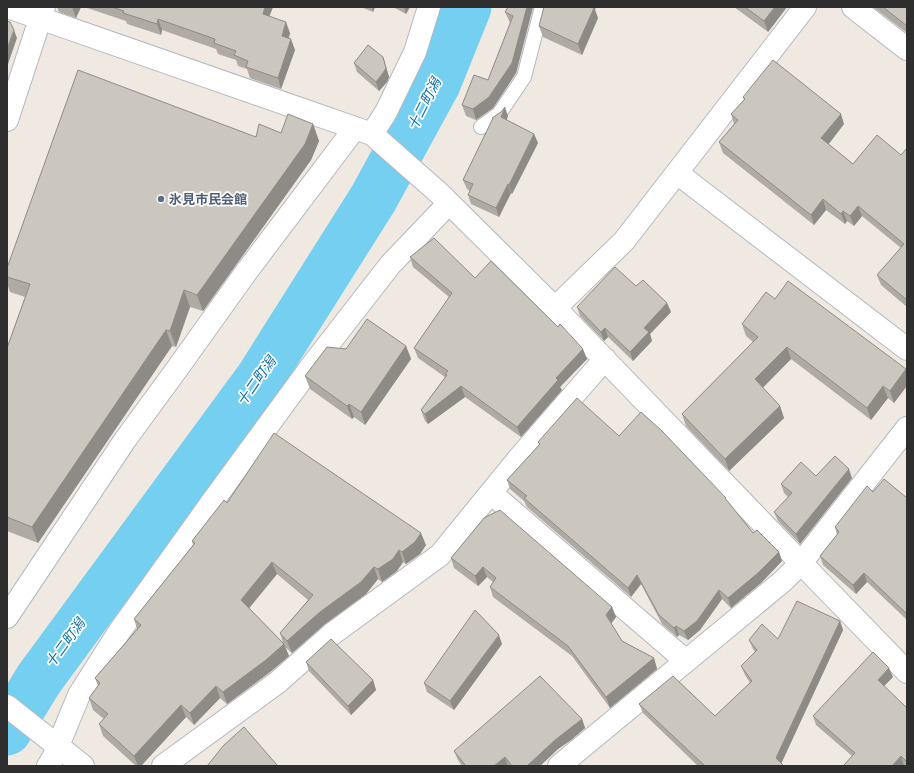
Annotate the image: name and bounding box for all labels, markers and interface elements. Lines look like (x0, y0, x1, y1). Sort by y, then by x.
water label: 十二町潟 (403, 73, 446, 133)
place label: 氷見市民会館 (169, 191, 247, 208)
marker: 氷見市民会館 (156, 194, 166, 204)
water label: 十二町潟 (233, 351, 281, 409)
water label: 十二町潟 (41, 613, 90, 671)

